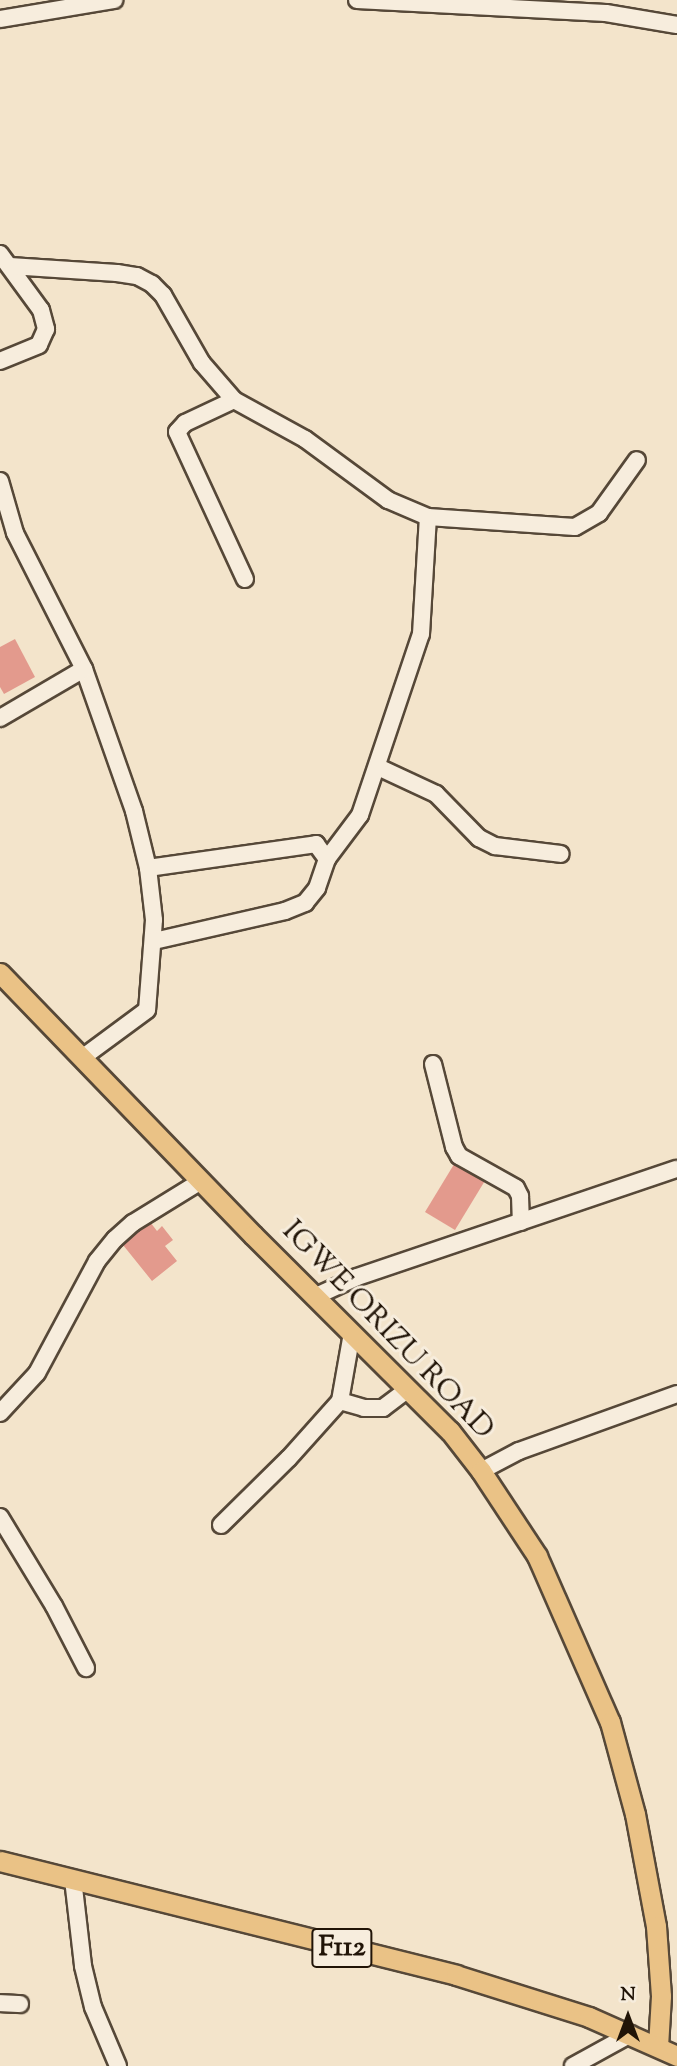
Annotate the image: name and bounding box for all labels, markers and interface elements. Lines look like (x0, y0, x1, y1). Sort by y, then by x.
street label: IGWE ORIZU ROAD (273, 1214, 501, 1448)
road number: F112 (310, 1924, 374, 1972)
north arrow (593, 1982, 663, 2052)
text: N (620, 1982, 636, 2009)

